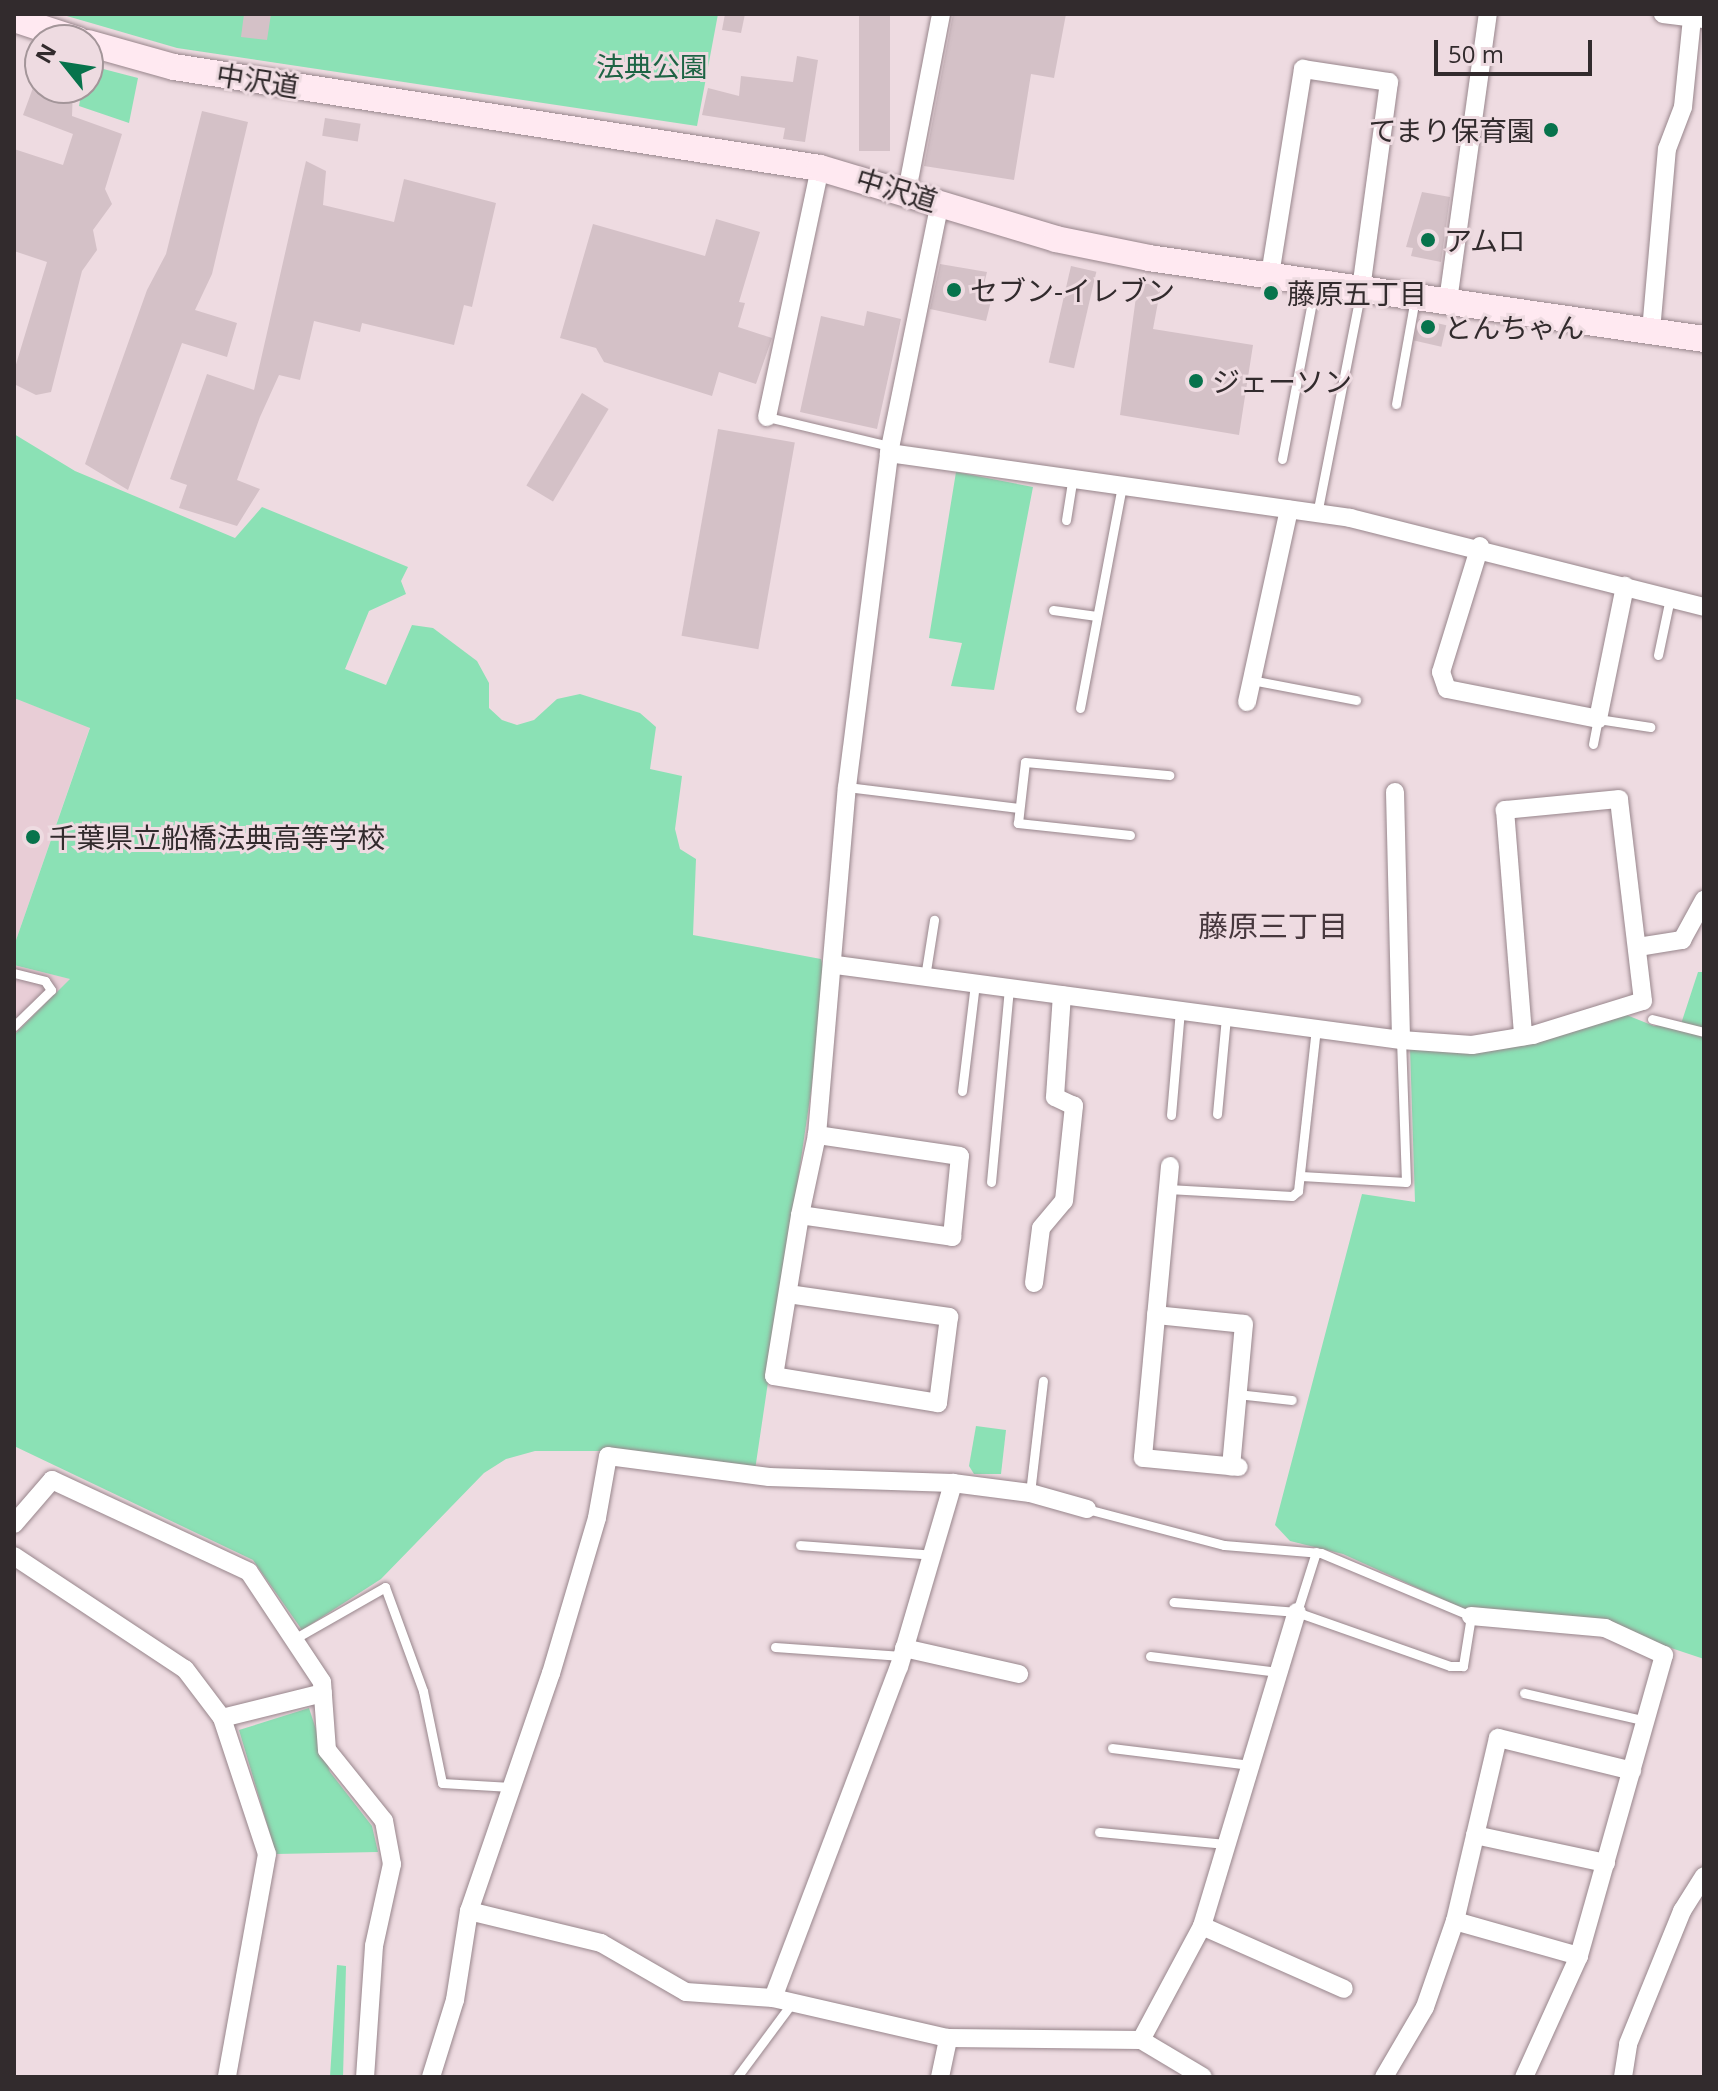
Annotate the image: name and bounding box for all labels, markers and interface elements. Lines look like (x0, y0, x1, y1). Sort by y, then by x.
north arrow (24, 24, 104, 104)
scale bar (1438, 24, 1596, 74)
text: 50 m (1448, 37, 1504, 70)
text: N (27, 38, 62, 68)
park label: 法典公園 (596, 49, 708, 83)
street label: 中沢道 (214, 57, 302, 103)
place label: てまり保育園 (1367, 113, 1535, 147)
marker: てまり保育園 (1542, 121, 1560, 139)
street label: 中沢道 (852, 161, 942, 217)
place label: アムロ (1444, 223, 1528, 257)
marker: アムロ (1419, 231, 1437, 249)
place label: セブン-イレブン (970, 273, 1175, 307)
place label: 藤原五丁目 (1287, 276, 1427, 310)
marker: セブン-イレブン (945, 281, 963, 299)
marker: 藤原五丁目 (1262, 284, 1280, 302)
place label: とんちゃん (1444, 310, 1584, 344)
marker: とんちゃん (1419, 318, 1437, 336)
place label: ジェーソン (1212, 364, 1352, 398)
marker: ジェーソン (1187, 372, 1205, 390)
place label: 千葉県立船橋法典高等学校 (49, 820, 385, 854)
marker: 千葉県立船橋法典高等学校 (24, 828, 42, 846)
district label: 藤原三丁目 (1198, 908, 1348, 944)

